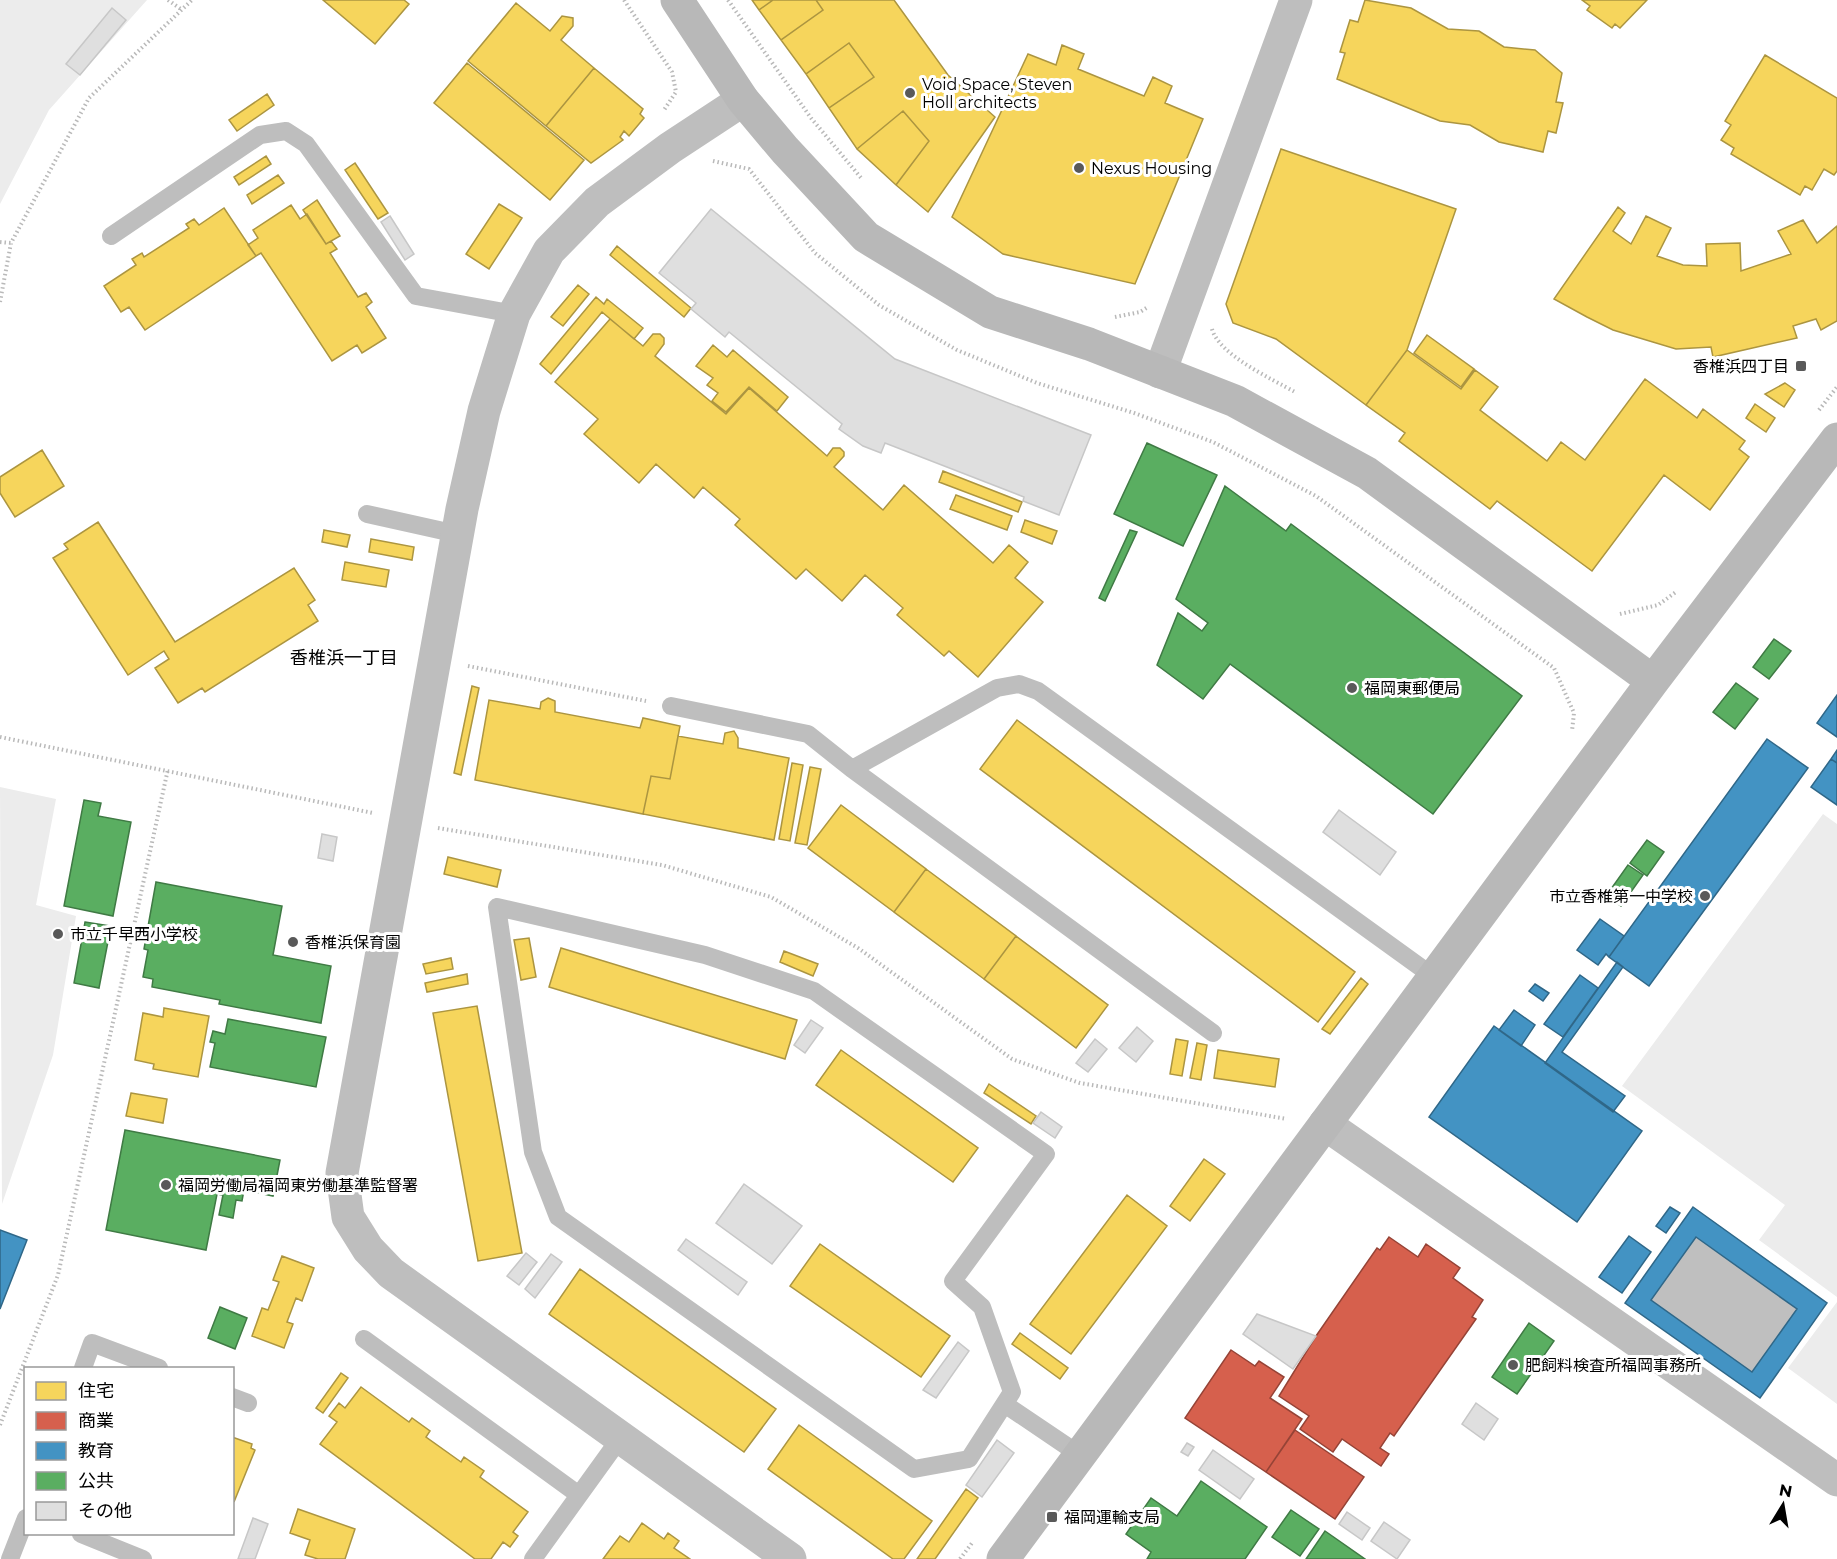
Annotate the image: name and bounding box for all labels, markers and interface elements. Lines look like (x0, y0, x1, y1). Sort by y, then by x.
place label: Void Space, Steven Holl architects (922, 75, 1072, 112)
marker: Void Space, Steven Holl architects (903, 86, 917, 100)
place label: Nexus Housing (1091, 159, 1212, 178)
marker: Nexus Housing (1072, 161, 1086, 175)
place label: 香椎浜四丁目 (1693, 357, 1789, 376)
marker: 香椎浜四丁目 (1794, 359, 1808, 373)
district label: 香椎浜一丁目 (290, 647, 398, 669)
place label: 福岡東郵便局 (1364, 679, 1460, 698)
marker: 福岡東郵便局 (1345, 681, 1359, 695)
place label: 市立香椎第一中学校 (1549, 887, 1693, 906)
marker: 市立香椎第一中学校 (1698, 889, 1712, 903)
place label: 市立千早西小学校 (70, 925, 198, 944)
marker: 市立千早西小学校 (51, 927, 65, 941)
place label: 香椎浜保育園 (305, 933, 401, 952)
marker: 香椎浜保育園 (286, 935, 300, 949)
place label: 福岡労働局福岡東労働基準監督署 (178, 1176, 418, 1195)
marker: 福岡労働局福岡東労働基準監督署 (159, 1178, 173, 1192)
place label: 肥飼料検査所福岡事務所 (1525, 1356, 1701, 1375)
marker: 肥飼料検査所福岡事務所 (1506, 1358, 1520, 1372)
legend (24, 1367, 234, 1535)
text: 住宅 (78, 1380, 114, 1402)
text: 商業 (78, 1410, 114, 1432)
text: 教育 (78, 1440, 114, 1462)
text: 公共 (78, 1470, 114, 1492)
north arrow (1753, 1475, 1813, 1535)
text: N (1778, 1480, 1794, 1501)
text: その他 (78, 1500, 132, 1522)
place label: 福岡運輸支局 (1064, 1508, 1160, 1527)
marker: 福岡運輸支局 (1045, 1510, 1059, 1524)

